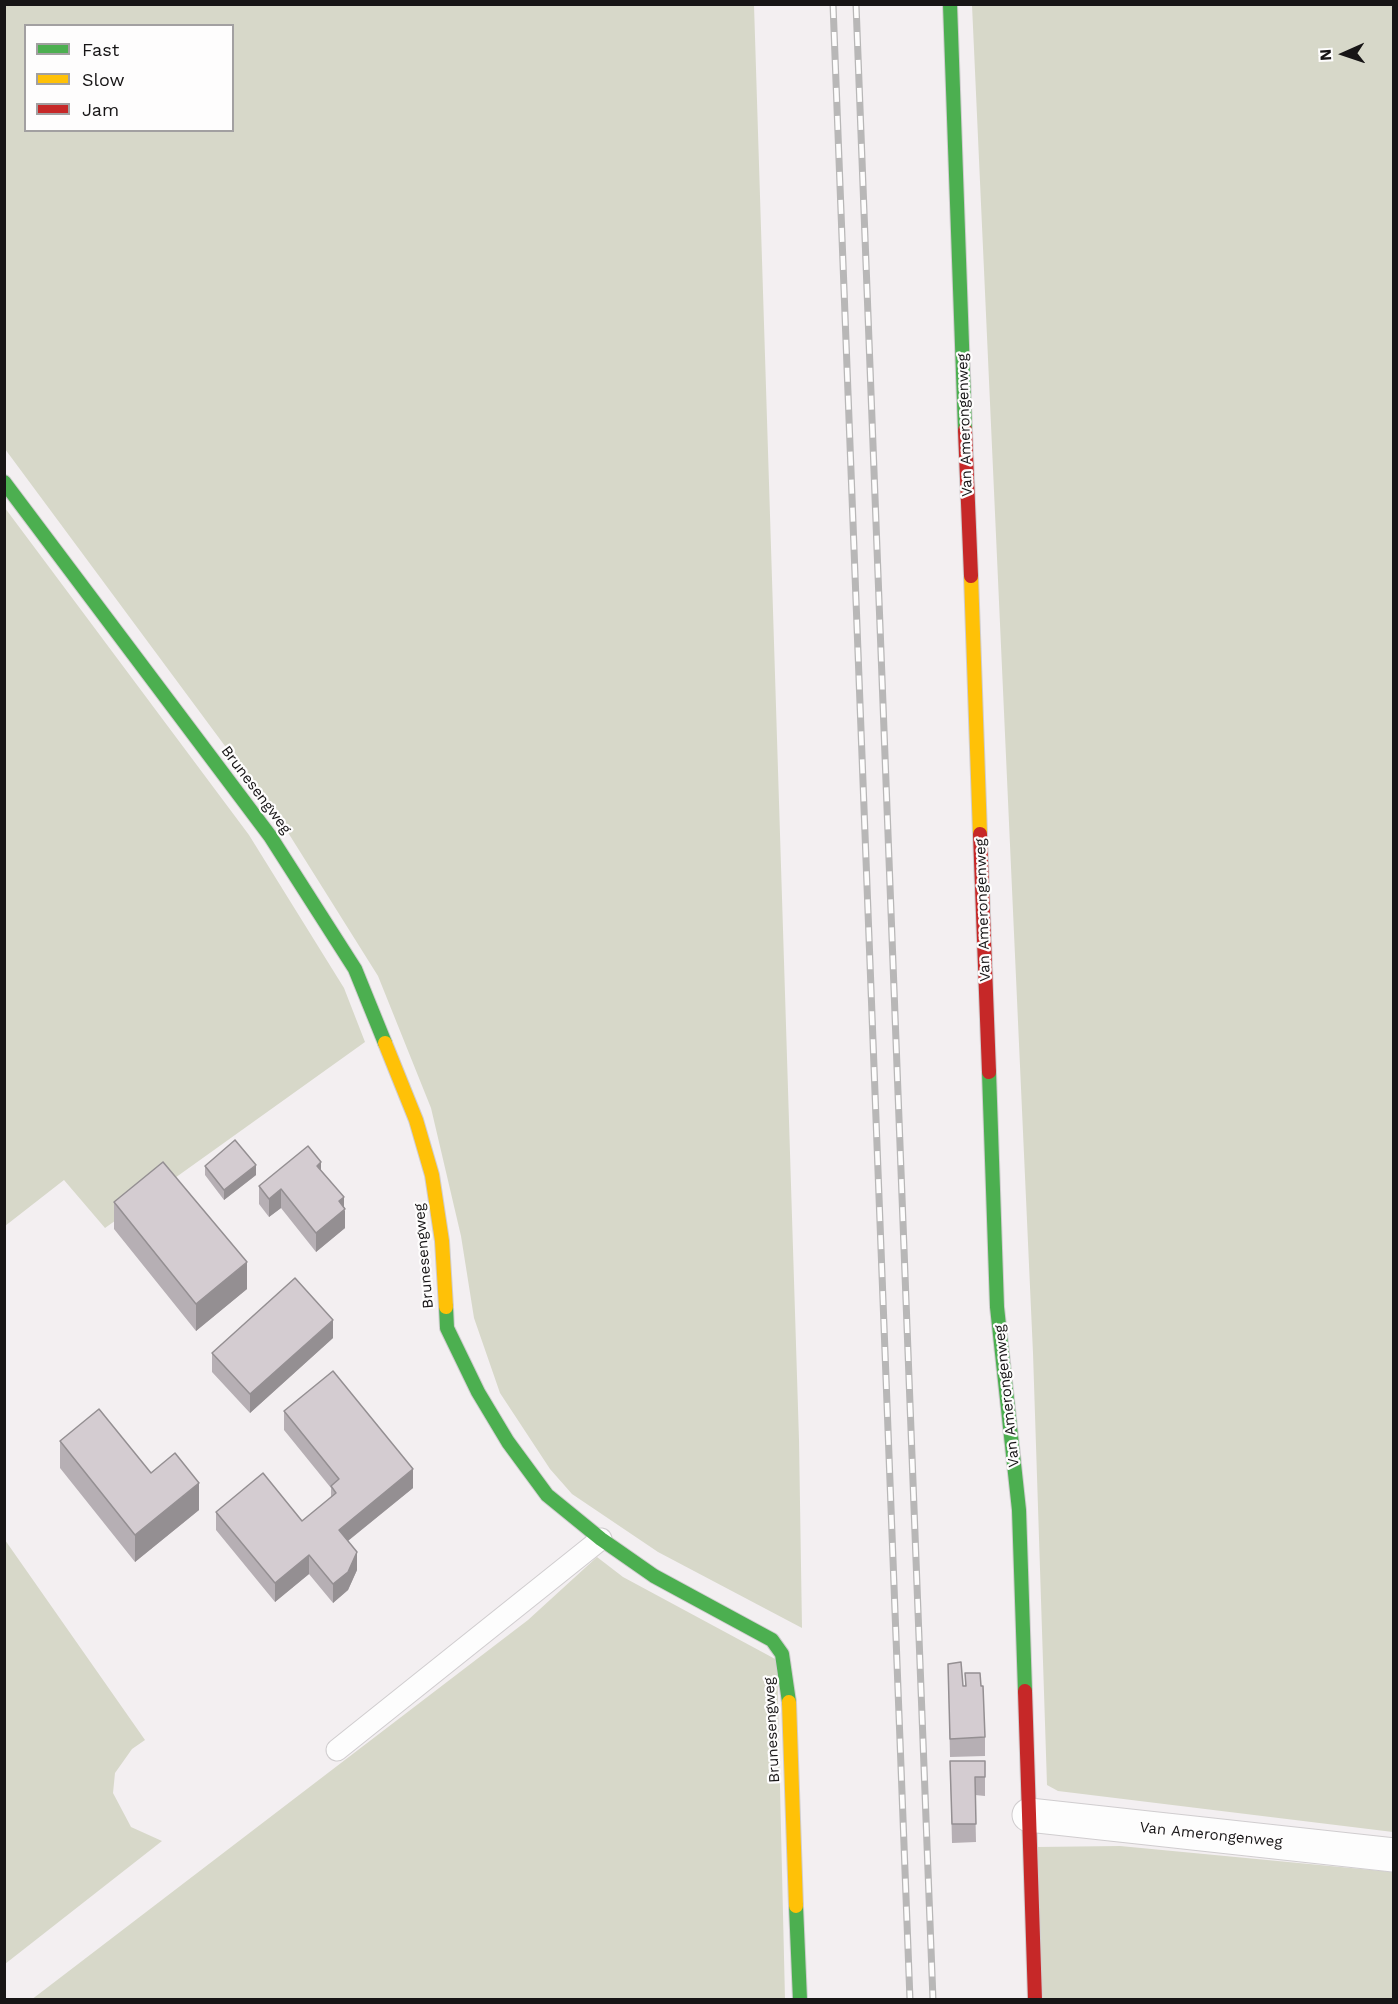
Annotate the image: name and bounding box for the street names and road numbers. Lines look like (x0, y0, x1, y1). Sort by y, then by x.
street label: Van Amerongenweg (954, 353, 976, 497)
street label: Brunesengweg (217, 742, 295, 838)
street label: Van Amerongenweg (972, 838, 994, 982)
street label: Brunesengweg (410, 1203, 438, 1309)
street label: Van Amerongenweg (991, 1324, 1023, 1468)
street label: Brunesengweg (760, 1677, 784, 1783)
street label: Van Amerongenweg (1139, 1819, 1283, 1851)

